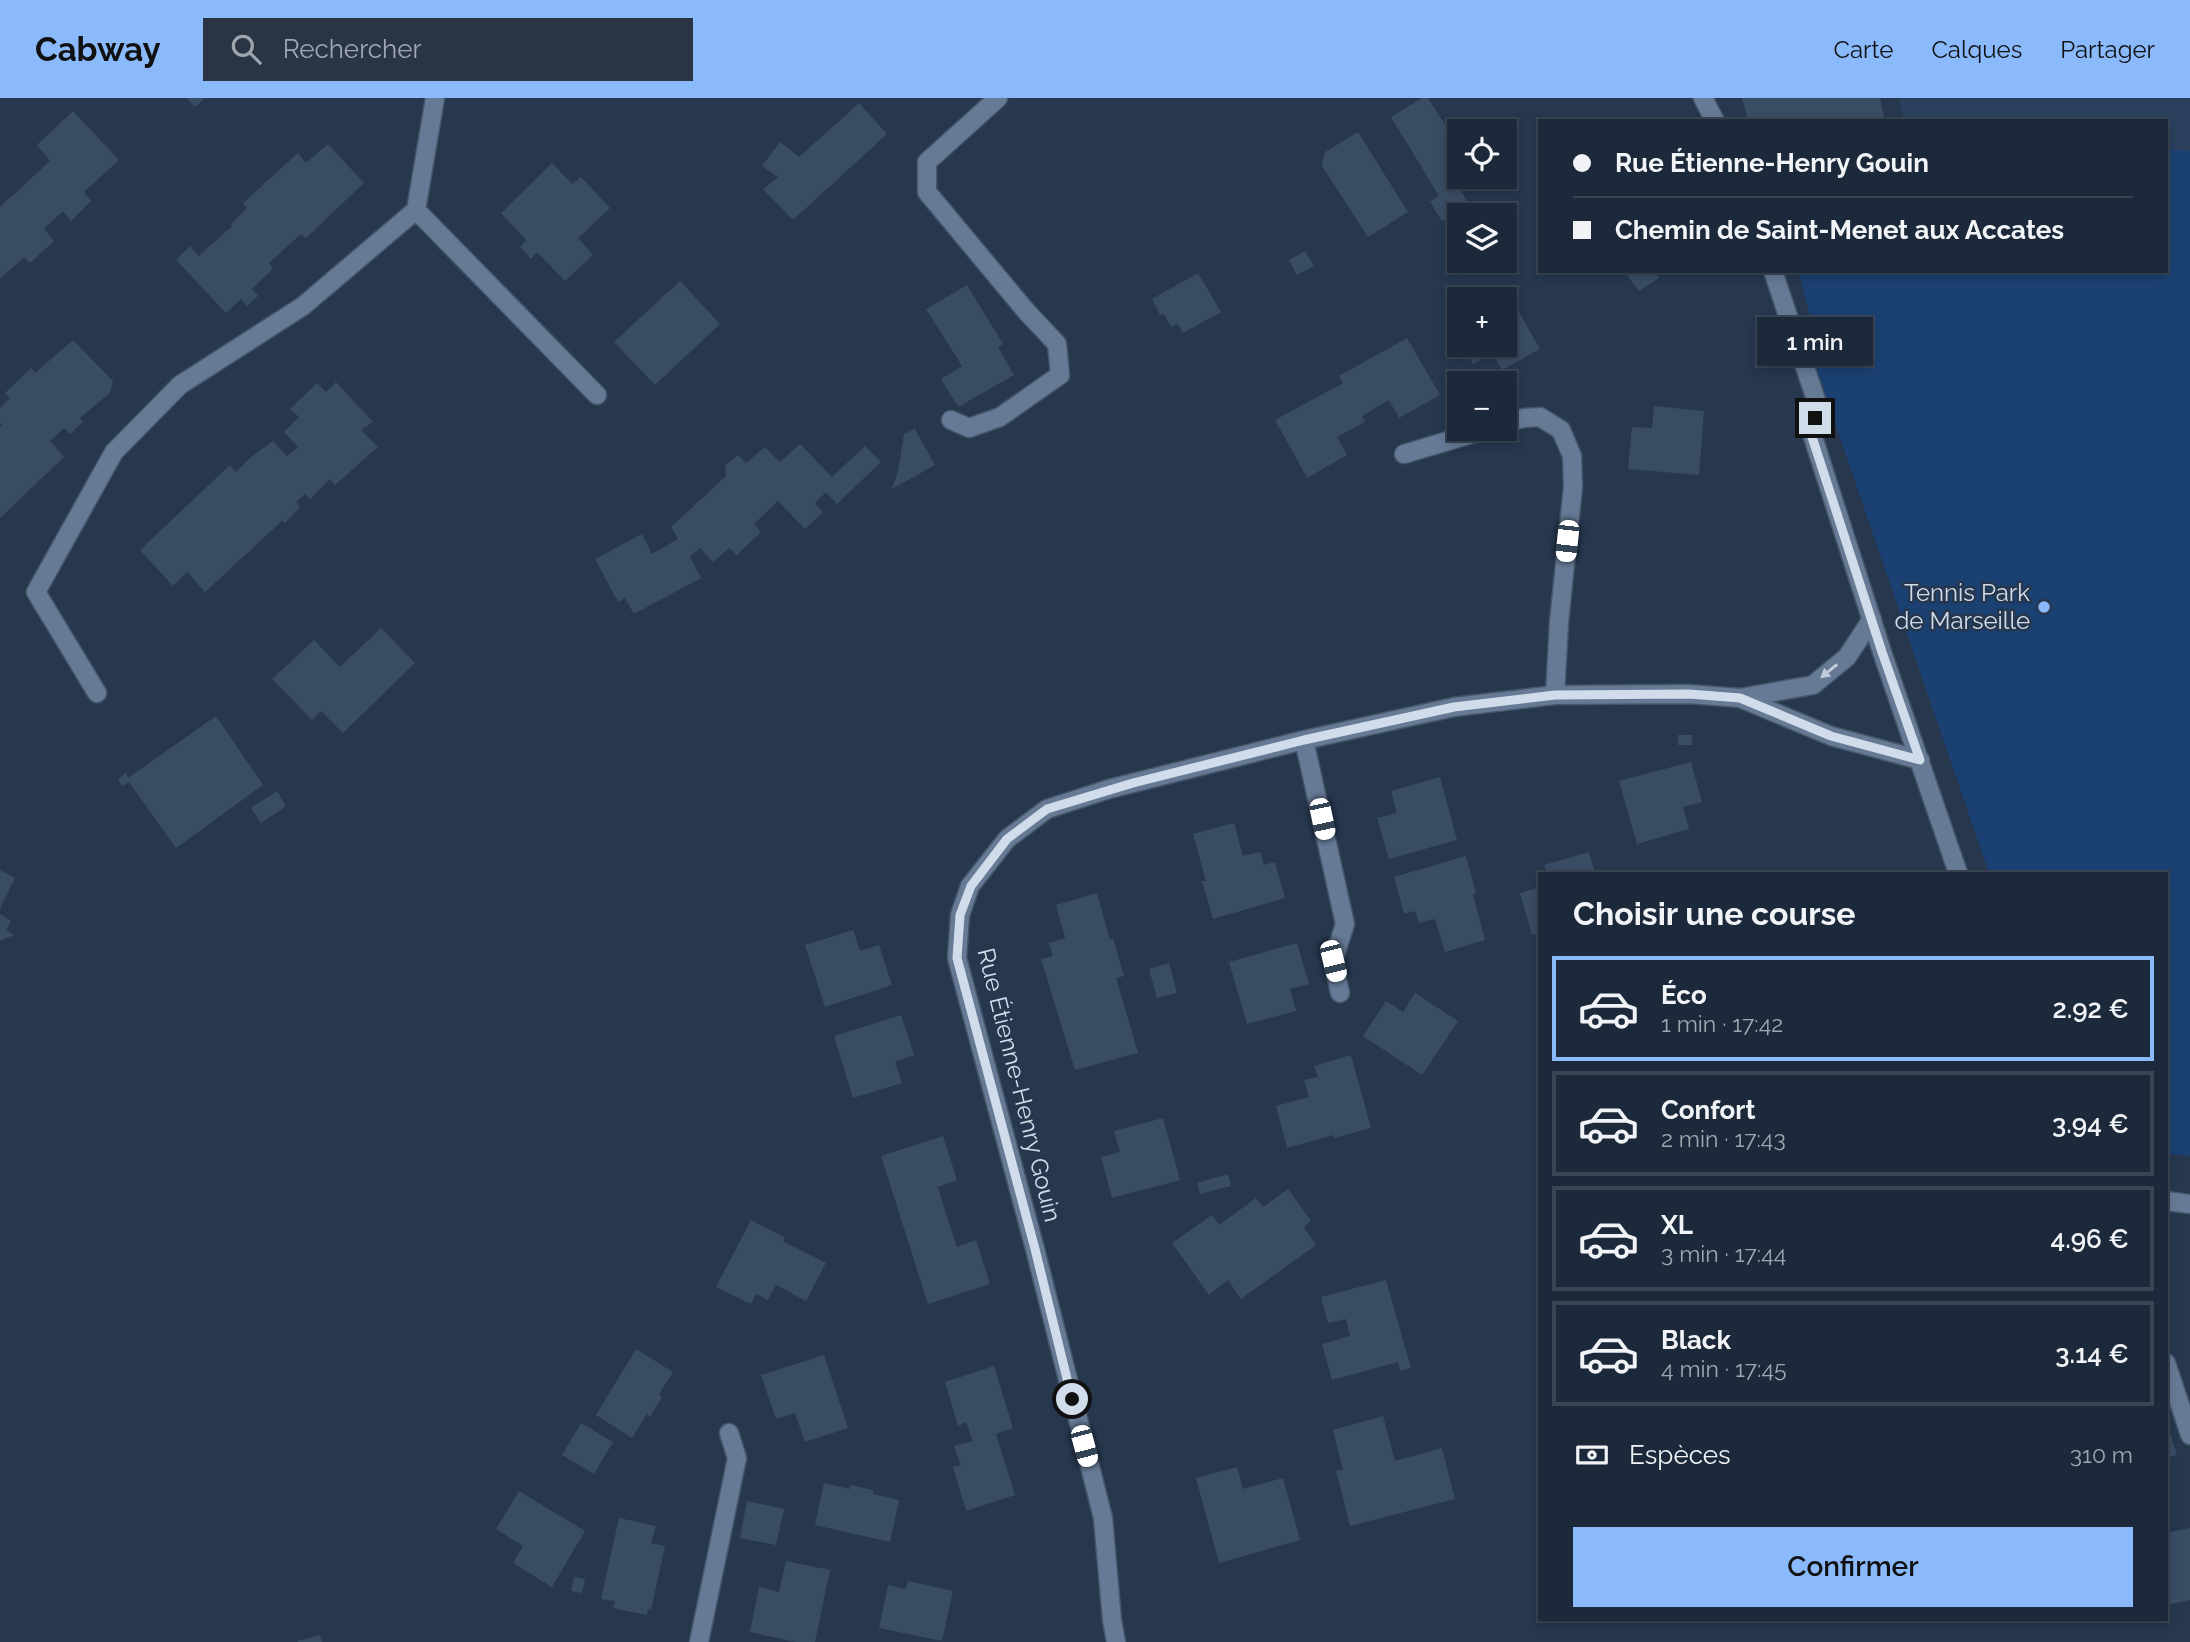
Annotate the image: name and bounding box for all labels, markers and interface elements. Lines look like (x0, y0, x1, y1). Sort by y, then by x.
search box (203, 18, 693, 81)
text: Cabway (35, 30, 161, 69)
icon: search (227, 30, 265, 68)
text: Rechercher (283, 34, 422, 64)
text: Carte (1834, 35, 1893, 64)
text: Calques (1931, 35, 2022, 64)
text: Partager (2060, 35, 2155, 64)
map controls (1447, 119, 1517, 441)
button: locate (1447, 119, 1517, 189)
text: Rue Étienne-Henry Gouin (1615, 148, 1929, 178)
button: layers (1447, 203, 1517, 273)
text: Chemin de Saint-Menet aux Accates (1615, 215, 2064, 245)
button: + (1447, 287, 1517, 357)
callout: 1 min (1757, 316, 1873, 366)
text: 1 min (1786, 328, 1844, 355)
button: − (1447, 371, 1517, 441)
route end (1799, 402, 1831, 434)
car (1555, 519, 1580, 563)
place label: Tennis Park de Marseille (1894, 578, 2030, 635)
marker: Tennis Park de Marseille (2036, 599, 2052, 615)
one-way arrow (1821, 664, 1839, 679)
car (1308, 796, 1337, 842)
text: Choisir une course (1573, 895, 1856, 932)
car (1318, 938, 1349, 984)
street label: Rue Étienne-Henry Gouin (971, 945, 1068, 1225)
icon: car (1577, 977, 1640, 1040)
text: Éco (1661, 980, 1707, 1010)
text: 2.92 € (2052, 994, 2129, 1024)
text: 1 min · 17:42 (1661, 1010, 1783, 1037)
icon: car (1577, 1092, 1640, 1155)
text: Confort (1661, 1095, 1755, 1125)
text: 3.94 € (2052, 1109, 2129, 1139)
text: 2 min · 17:43 (1661, 1125, 1786, 1152)
icon: car (1577, 1207, 1640, 1270)
text: XL (1661, 1210, 1693, 1240)
text: 4.96 € (2051, 1224, 2129, 1254)
text: 3 min · 17:44 (1661, 1240, 1786, 1267)
icon: car (1577, 1322, 1640, 1385)
text: Black (1661, 1325, 1731, 1355)
text: 3.14 € (2055, 1339, 2129, 1369)
text: 4 min · 17:45 (1661, 1355, 1787, 1382)
route start (1056, 1383, 1088, 1415)
car (1069, 1423, 1100, 1469)
icon: cash (1573, 1436, 1611, 1474)
text: Espèces (1629, 1440, 1731, 1470)
text: 310 m (2070, 1441, 2133, 1468)
button: Confirmer (1573, 1527, 2133, 1607)

